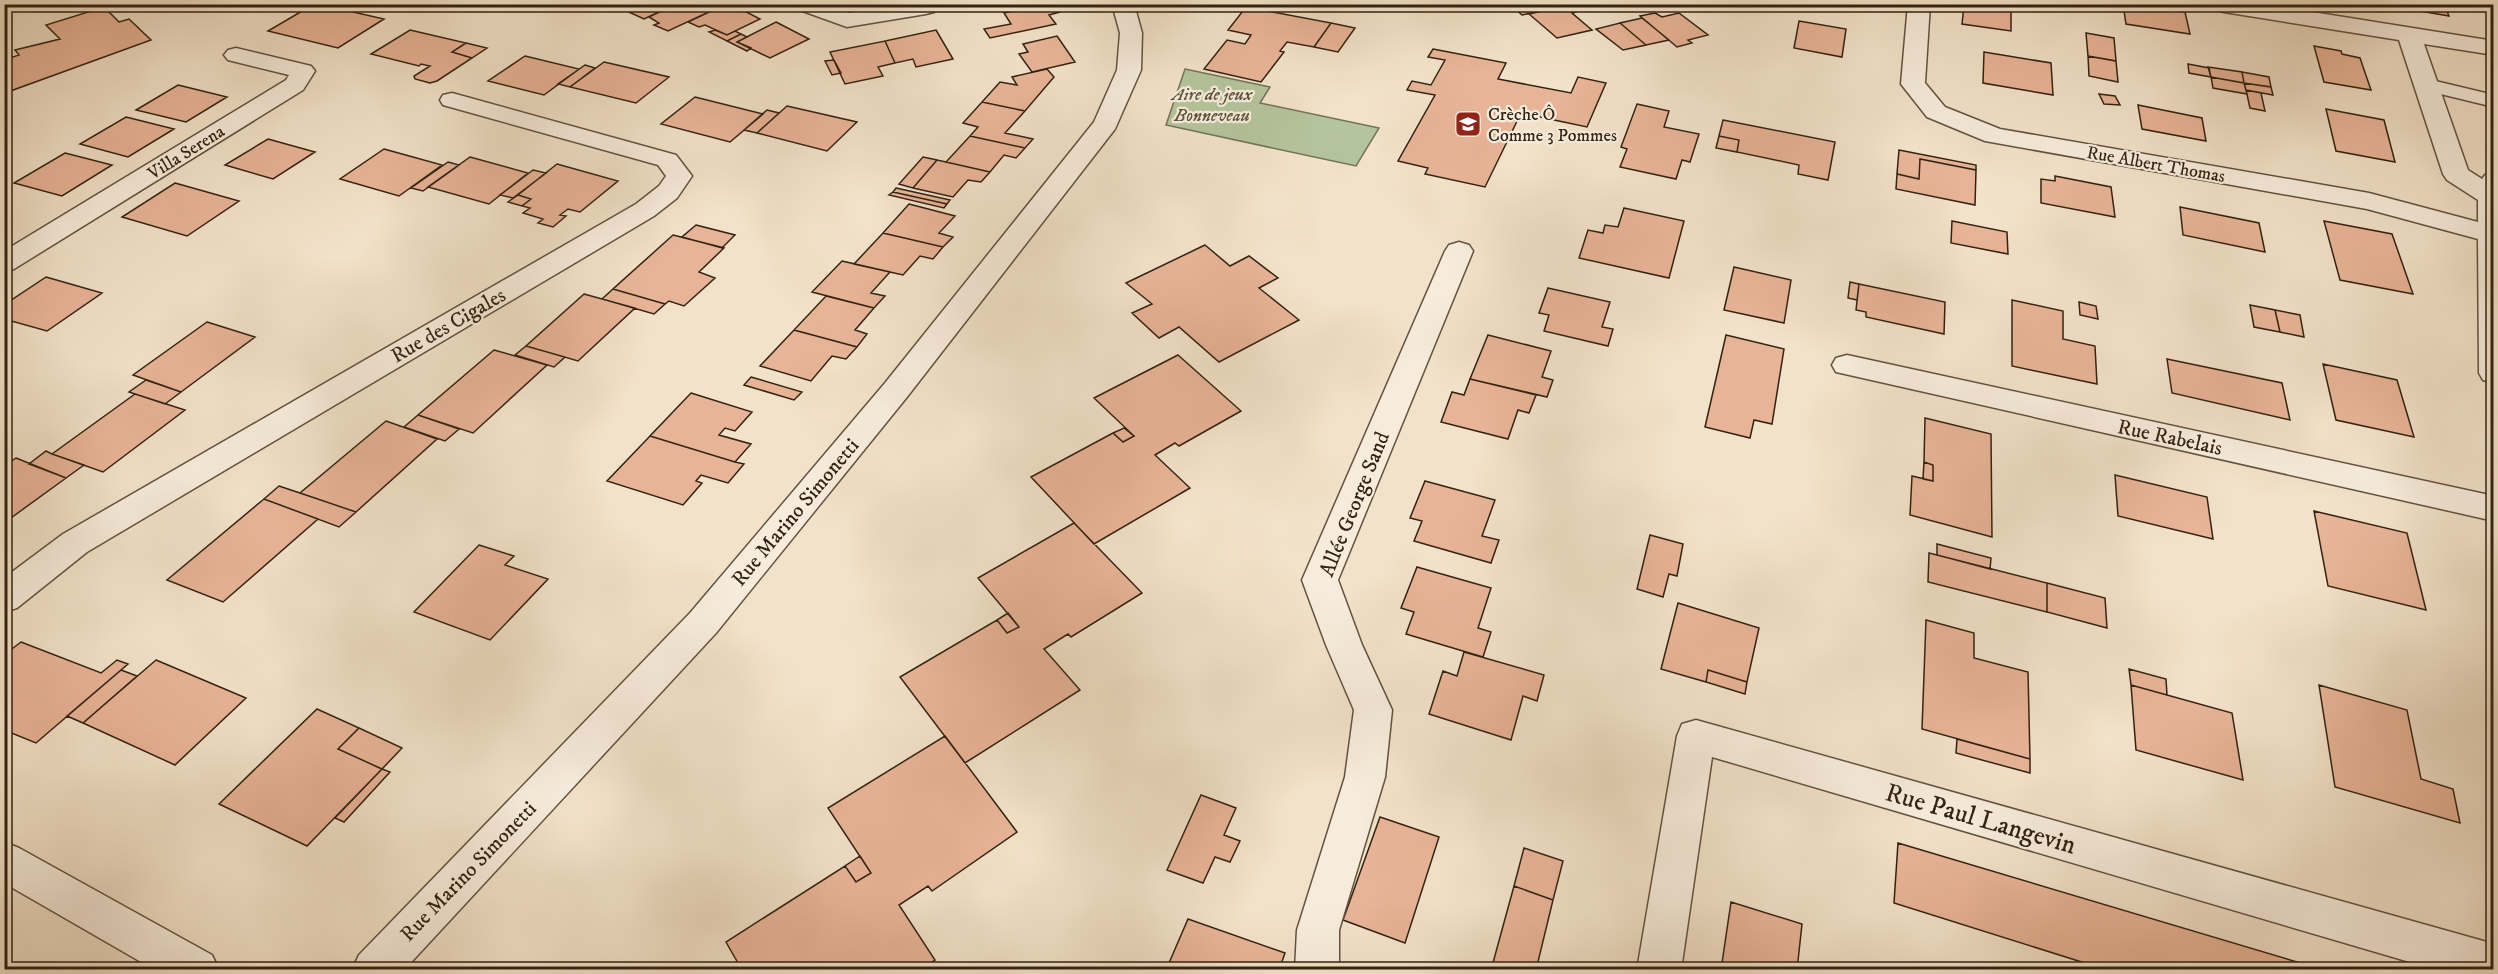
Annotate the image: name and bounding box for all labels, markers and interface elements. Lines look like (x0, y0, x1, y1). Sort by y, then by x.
park label: Aire de jeux Bonneveau (1170, 84, 1254, 127)
place label: Crèche Ô Comme 3 Pommes (1488, 104, 1617, 147)
school or university icon: Crèche Ô Comme 3 Pommes (1453, 109, 1483, 139)
street label: Villa Serena (143, 120, 229, 186)
street label: Rue Albert Thomas (2085, 142, 2227, 188)
street label: Rue des Cigales (386, 283, 511, 369)
street label: Rue Rabelais (2115, 414, 2225, 462)
street label: Allée George Sand (1314, 428, 1396, 581)
street label: Rue Marino Simonetti (726, 433, 865, 592)
street label: Rue Paul Langevin (1881, 776, 2080, 863)
street label: Rue Marino Simonetti (395, 796, 542, 947)

